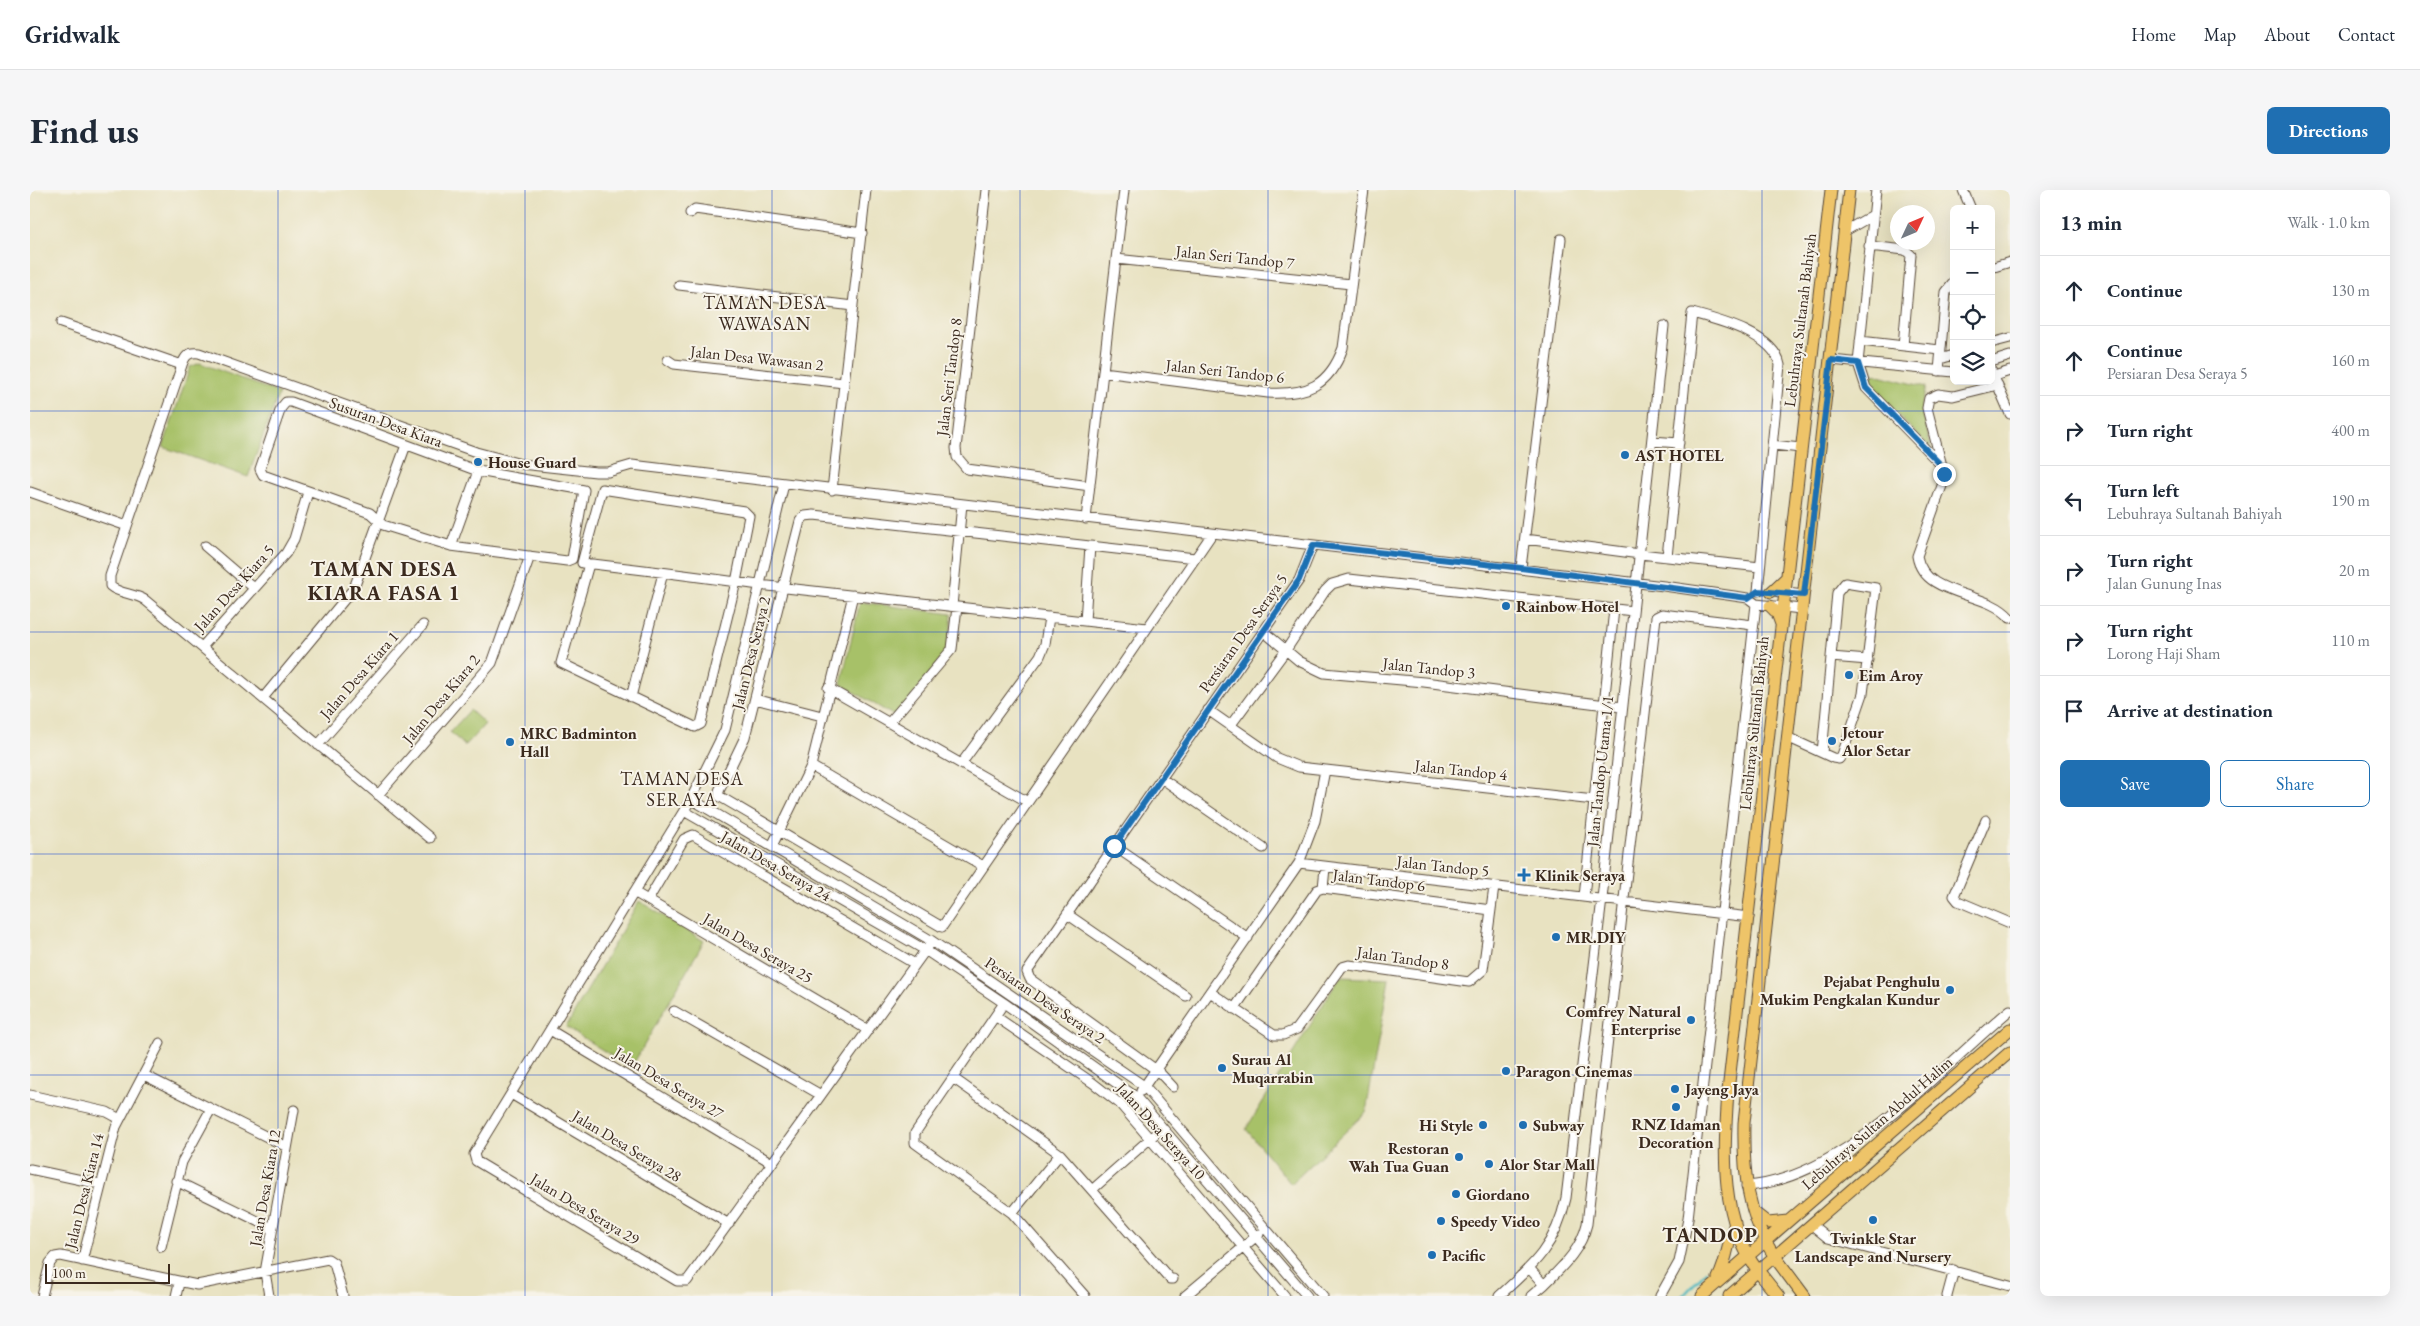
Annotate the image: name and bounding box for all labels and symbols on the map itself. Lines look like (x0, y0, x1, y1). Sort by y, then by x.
north arrow (1890, 205, 1935, 250)
street label: Lebuhraya Sultanah Bahiyah (1779, 232, 1821, 408)
street label: Jalan Seri Tandop 7 (1173, 240, 1296, 274)
district label: TAMAN DESA WAWASAN (703, 291, 827, 335)
street label: Jalan Seri Tandop 8 (931, 316, 967, 439)
street label: Jalan Desa Wawasan 2 (687, 340, 825, 375)
street label: Jalan Seri Tandop 6 (1163, 354, 1286, 388)
street label: Susuran Desa Kiara (327, 392, 446, 452)
place label: AST HOTEL (1634, 445, 1724, 466)
marker: AST HOTEL (1619, 449, 1631, 461)
place label: House Guard (488, 452, 577, 473)
marker: House Guard (472, 456, 484, 468)
route end (1933, 463, 1956, 486)
street label: Jalan Desa Kiara 5 (188, 540, 279, 638)
district label: TAMAN DESA KIARA FASA 1 (307, 555, 461, 606)
street label: Persiaran Desa Seraya 5 (1194, 569, 1292, 697)
street label: Jalan Desa Seraya 2 (726, 594, 775, 714)
place label: Rainbow Hotel (1516, 596, 1619, 617)
marker: Rainbow Hotel (1500, 600, 1512, 612)
street label: Jalan Desa Kiara 1 (313, 626, 403, 725)
street label: Lebuhraya Sultanah Bahiyah (1734, 635, 1774, 811)
street label: Jalan Desa Kiara 2 (396, 650, 485, 750)
street label: Jalan Tandop 3 (1380, 652, 1477, 683)
place label: Eim Aroy (1859, 665, 1923, 686)
marker: Eim Aroy (1843, 669, 1855, 681)
street label: Jalan Tandop Utama 1/1 (1581, 694, 1618, 850)
place label: Jetour Alor Setar (1840, 722, 1911, 761)
place label: MRC Badminton Hall (520, 723, 637, 762)
marker: Jetour Alor Setar (1826, 735, 1838, 747)
marker: MRC Badminton Hall (504, 736, 516, 748)
street label: Jalan Tandop 4 (1412, 754, 1509, 785)
district label: TAMAN DESA SERAYA (620, 767, 744, 811)
street label: Jalan Desa Seraya 24 (715, 825, 835, 906)
route start (1103, 835, 1126, 858)
street label: Jalan Tandop 5 (1394, 850, 1490, 881)
street label: Jalan Tandop 6 (1330, 864, 1427, 896)
place label: Klinik Seraya (1535, 865, 1626, 886)
marker: Klinik Seraya (1517, 868, 1531, 882)
street label: Jalan Desa Seraya 25 (697, 907, 817, 988)
place label: MR.DIY (1566, 927, 1626, 948)
marker: MR.DIY (1550, 931, 1562, 943)
street label: Jalan Tandop 8 (1354, 941, 1451, 975)
street label: Persiaran Desa Seraya 2 (981, 952, 1109, 1048)
place label: Pejabat Penghulu Mukim Pengkalan Kundur (1760, 971, 1940, 1010)
marker: Pejabat Penghulu Mukim Pengkalan Kundur (1944, 984, 1956, 996)
place label: Comfrey Natural Enterprise (1566, 1001, 1681, 1040)
marker: Comfrey Natural Enterprise (1685, 1014, 1697, 1026)
street label: Jalan Desa Seraya 27 (609, 1041, 728, 1124)
place label: Surau Al Muqarrabin (1232, 1049, 1313, 1088)
street label: Lebuhraya Sultan Abdul Halim (1797, 1051, 1957, 1194)
place label: Paragon Cinemas (1516, 1061, 1632, 1082)
marker: Surau Al Muqarrabin (1216, 1062, 1228, 1074)
marker: Paragon Cinemas (1500, 1065, 1512, 1077)
street label: Jalan Desa Seraya 10 (1110, 1077, 1210, 1184)
place label: Jayeng Jaya (1683, 1079, 1760, 1100)
marker: Jayeng Jaya (1669, 1083, 1681, 1095)
marker: RNZ Idaman Decoration (1670, 1101, 1682, 1113)
street label: Jalan Desa Seraya 28 (567, 1104, 686, 1187)
place label: RNZ Idaman Decoration (1631, 1114, 1721, 1153)
place label: Hi Style (1419, 1115, 1473, 1136)
place label: Subway (1533, 1115, 1584, 1136)
marker: Hi Style (1477, 1119, 1489, 1131)
marker: Subway (1517, 1119, 1529, 1131)
street label: Jalan Desa Kiara 12 (244, 1128, 286, 1250)
street label: Jalan Desa Kiara 14 (59, 1131, 109, 1253)
place label: Restoran Wah Tua Guan (1349, 1138, 1449, 1177)
marker: Restoran Wah Tua Guan (1453, 1151, 1465, 1163)
place label: Alor Star Mall (1498, 1154, 1596, 1175)
marker: Alor Star Mall (1483, 1158, 1495, 1170)
street label: Jalan Desa Seraya 29 (525, 1167, 644, 1250)
place label: Giordano (1466, 1184, 1530, 1205)
marker: Giordano (1450, 1188, 1462, 1200)
place label: Speedy Video (1451, 1211, 1540, 1232)
marker: Twinkle Star Landscape and Nursery (1867, 1214, 1879, 1226)
marker: Speedy Video (1435, 1215, 1447, 1227)
district label: TANDOP (1662, 1221, 1758, 1248)
place label: Twinkle Star Landscape and Nursery (1795, 1228, 1952, 1267)
place label: Pacific (1442, 1245, 1486, 1266)
marker: Pacific (1426, 1249, 1438, 1261)
scale bar (45, 1261, 170, 1284)

